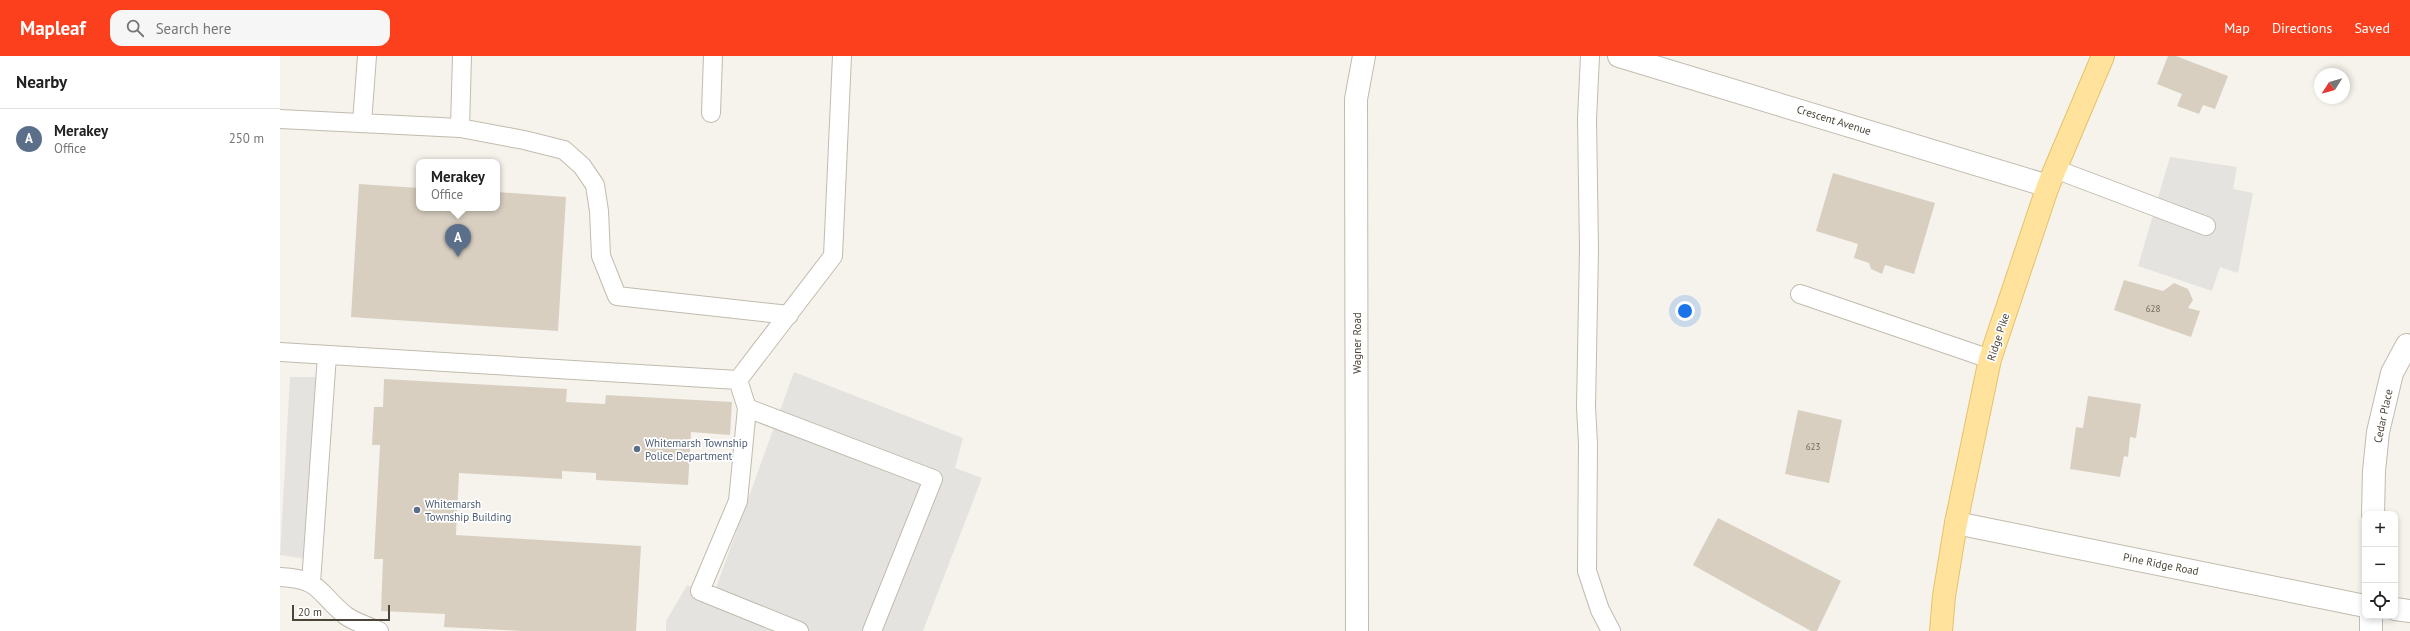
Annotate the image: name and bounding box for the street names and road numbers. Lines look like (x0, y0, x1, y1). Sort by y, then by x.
street label: Crescent Avenue (1795, 102, 1873, 138)
street label: Ridge Pike (1984, 311, 2012, 363)
street label: Wagner Road (1350, 312, 1364, 374)
street label: Cedar Place (2370, 387, 2396, 444)
street label: Pine Ridge Road (2122, 550, 2200, 578)

